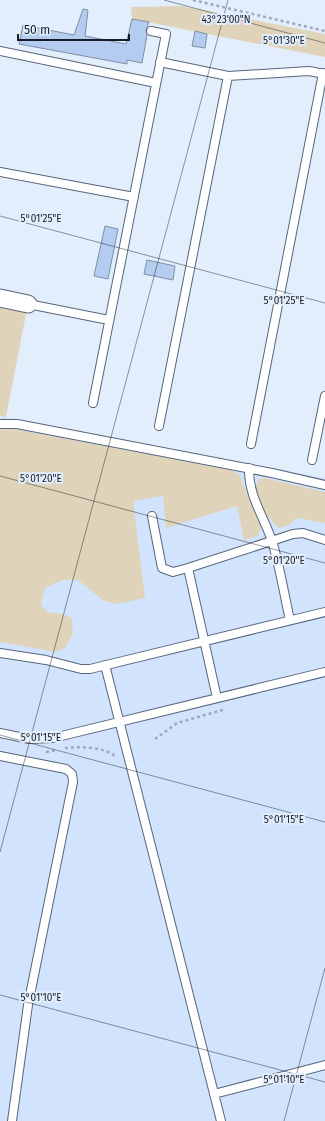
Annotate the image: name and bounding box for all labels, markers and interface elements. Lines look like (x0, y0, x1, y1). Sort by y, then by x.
text: 43°23'00"N (201, 14, 251, 26)
scale bar (18, 16, 129, 42)
text: 50 m (24, 23, 50, 37)
text: 5°01'30"E (263, 35, 305, 47)
text: 5°01'25"E (21, 213, 62, 225)
text: 5°01'25"E (264, 295, 305, 307)
text: 5°01'20"E (20, 473, 62, 485)
text: 5°01'20"E (263, 555, 305, 567)
text: 5°01'15"E (21, 732, 61, 744)
text: 5°01'15"E (264, 814, 304, 826)
text: 5°01'10"E (20, 992, 62, 1004)
text: 5°01'10"E (263, 1074, 305, 1086)

